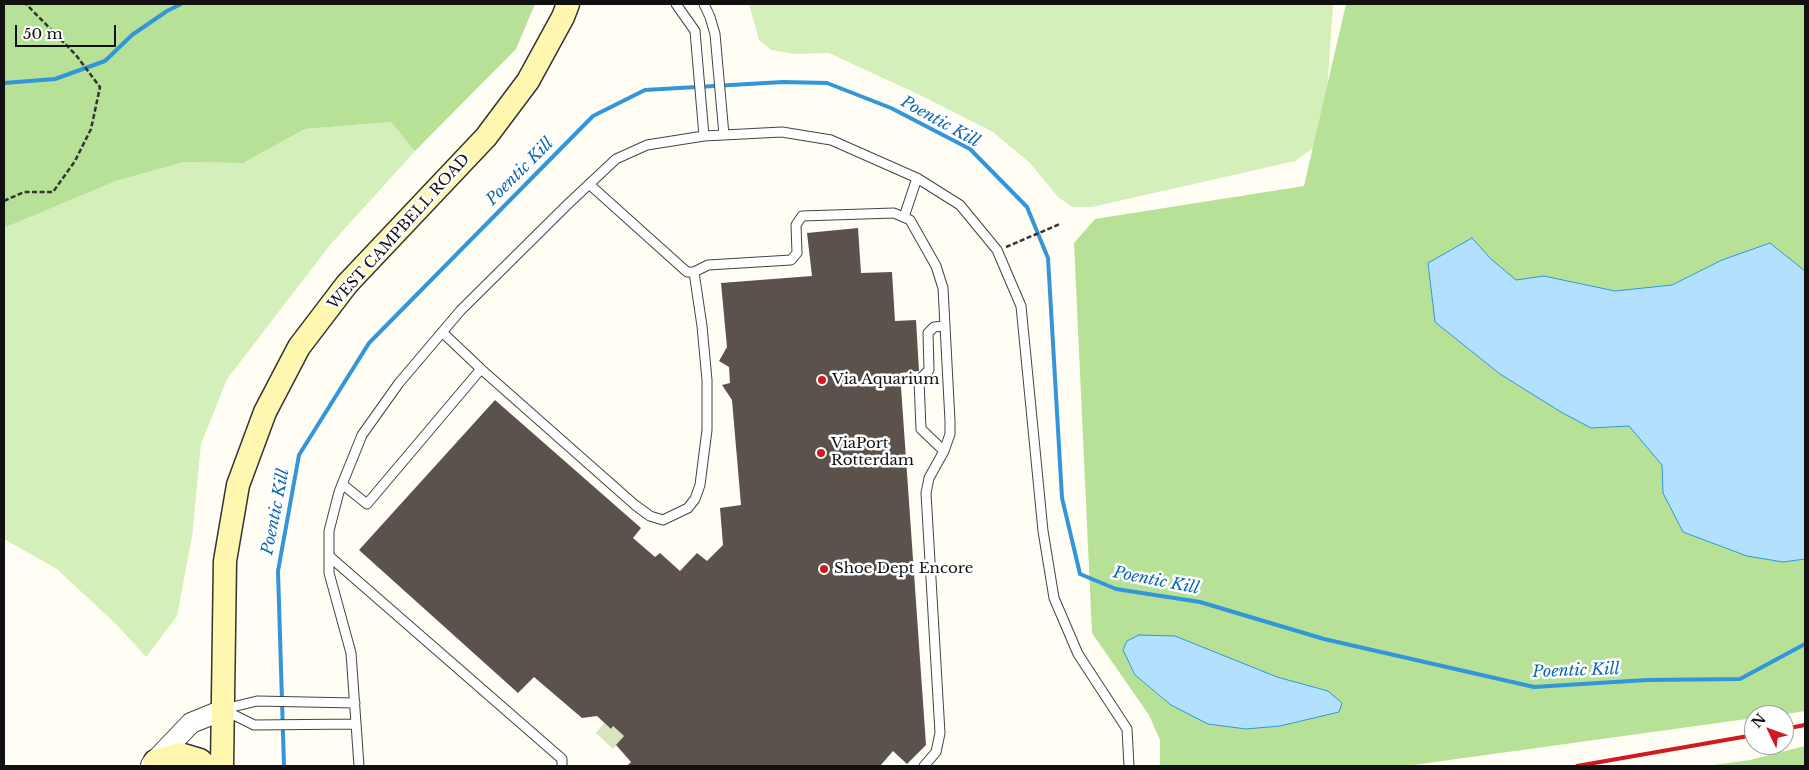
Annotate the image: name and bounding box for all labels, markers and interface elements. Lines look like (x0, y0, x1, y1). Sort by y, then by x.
scale bar (18, 15, 119, 47)
text: 50 m (23, 24, 63, 43)
water label: Poentic Kill (897, 92, 983, 152)
water label: Poentic Kill (482, 134, 558, 210)
street label: WEST CAMPBELL ROAD (324, 150, 474, 314)
place label: Via Aquarium (832, 371, 939, 389)
marker: Via Aquarium (816, 374, 828, 386)
place label: ViaPort Rotterdam (831, 435, 914, 470)
marker: ViaPort Rotterdam (815, 447, 827, 459)
water label: Poentic Kill (258, 467, 294, 557)
place label: Shoe Dept Encore (834, 560, 973, 578)
marker: Shoe Dept Encore (818, 563, 830, 575)
water label: Poentic Kill (1111, 563, 1201, 599)
water label: Poentic Kill (1532, 660, 1620, 682)
north arrow (1744, 705, 1794, 755)
text: N (1747, 710, 1770, 732)

